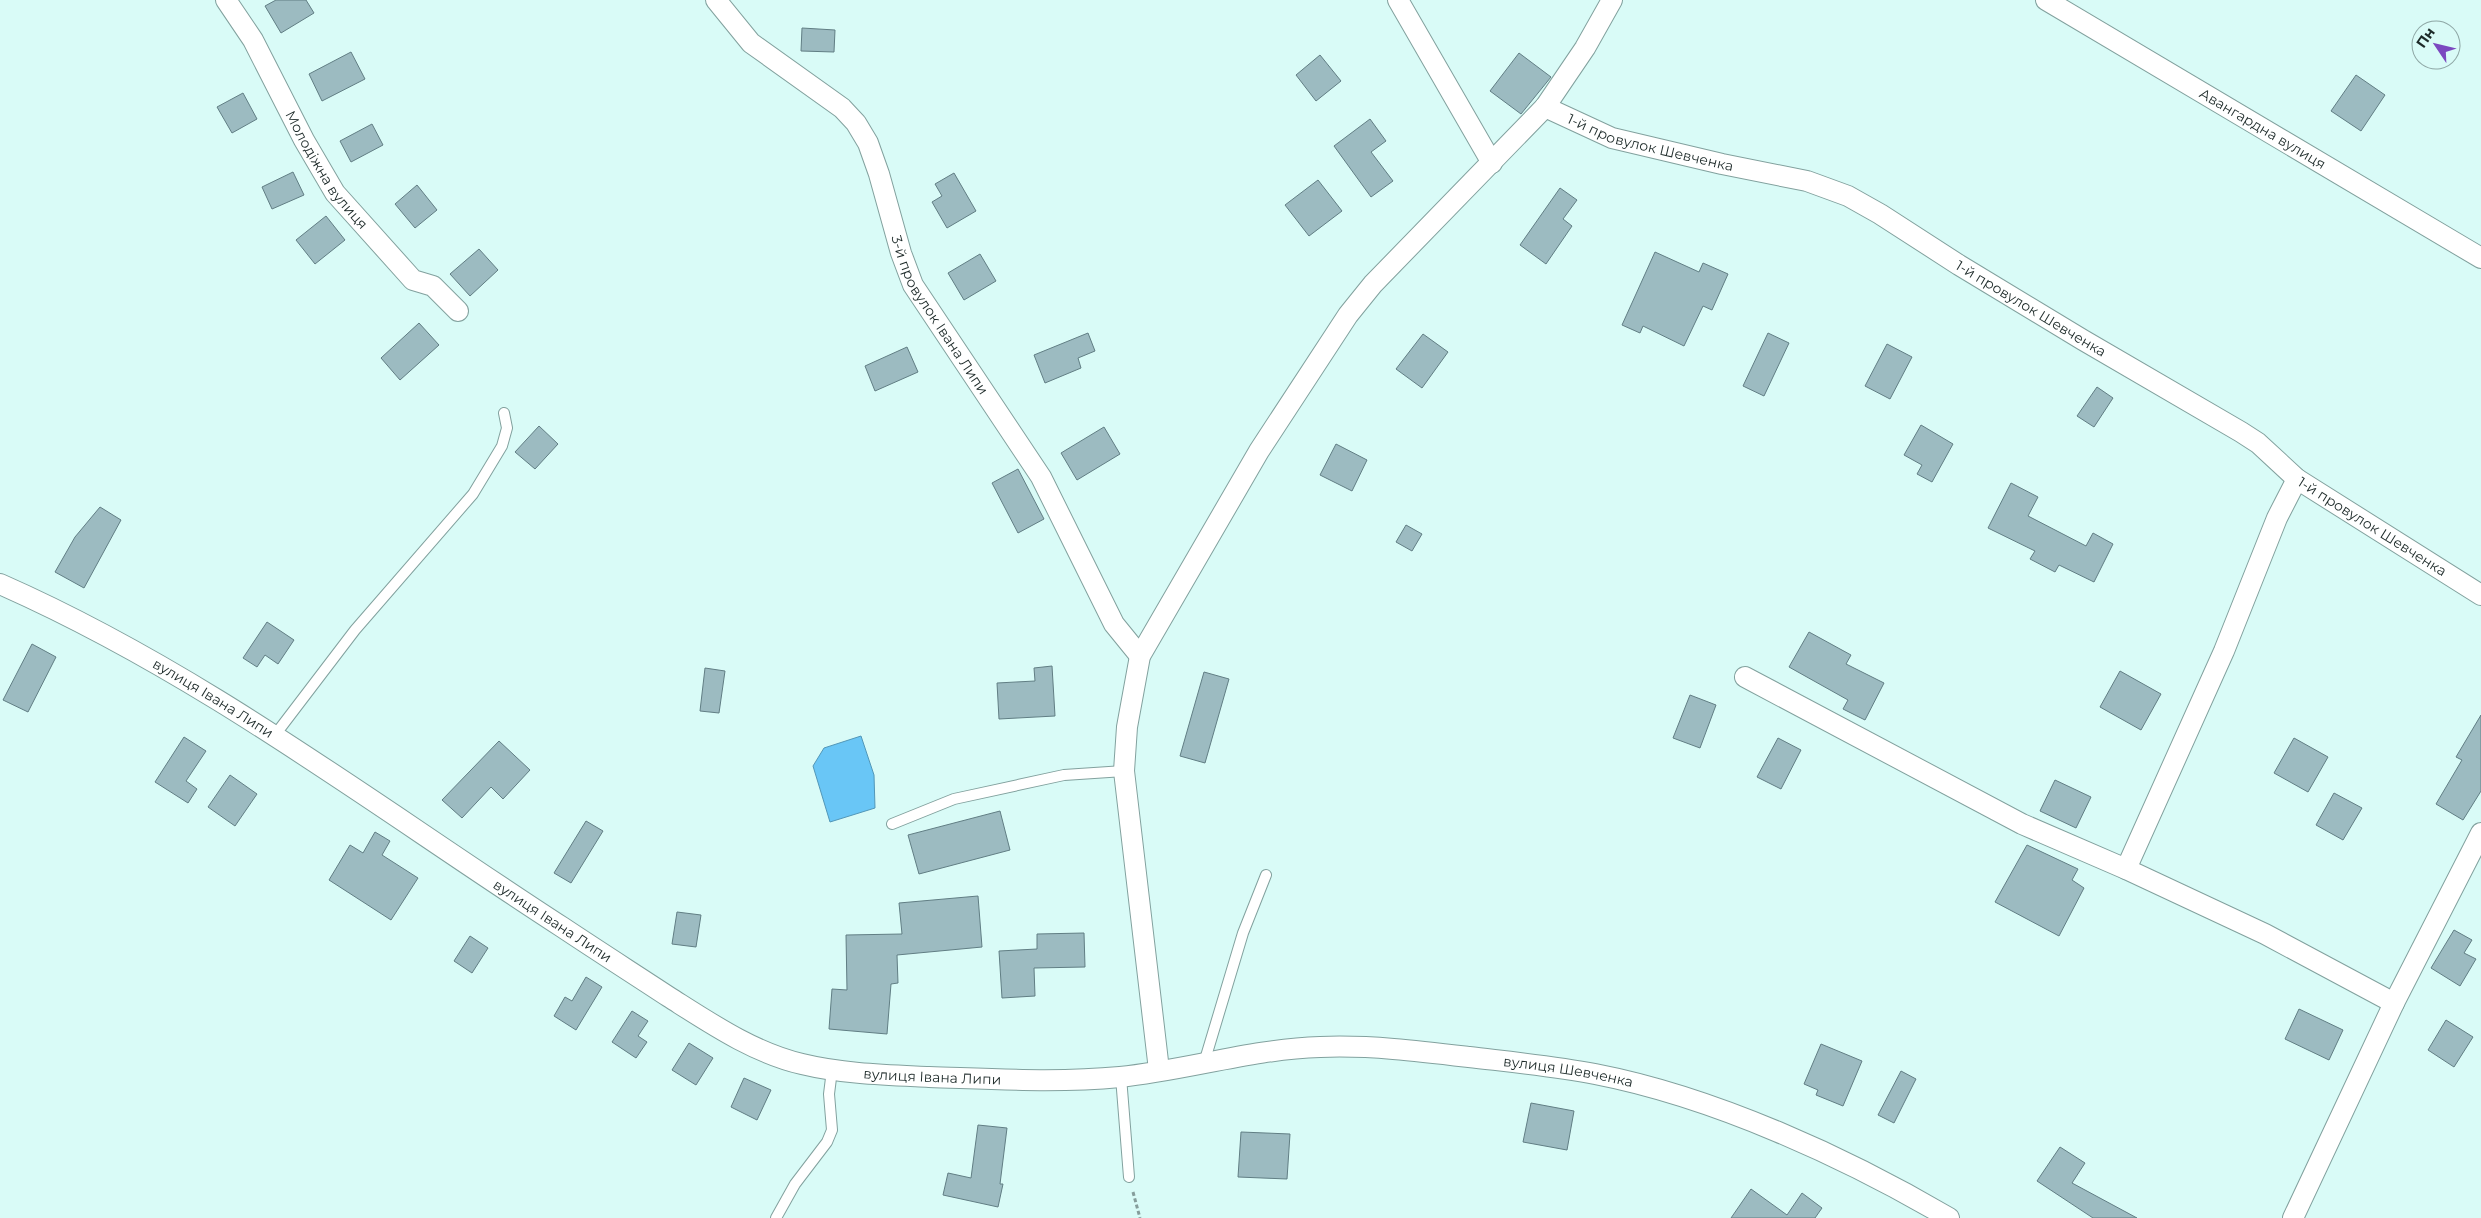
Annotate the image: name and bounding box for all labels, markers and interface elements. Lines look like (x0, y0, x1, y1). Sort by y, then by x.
north arrow (2411, 20, 2461, 70)
text: Пн (2412, 24, 2439, 51)
street label: Авангардна вулиця (2196, 84, 2329, 173)
street label: Молодіжна вулиця (282, 108, 372, 233)
street label: 1-й провулок Шевченка (1565, 110, 1735, 175)
street label: 3-й провулок Івана Липи (887, 233, 993, 398)
street label: 1-й провулок Шевченка (1952, 256, 2109, 361)
street label: 1-й провулок Шевченка (2295, 473, 2450, 580)
street label: вулиця Івана Липи (150, 654, 277, 742)
street label: вулиця Івана Липи (490, 875, 615, 966)
street label: вулиця Шевченка (1502, 1052, 1635, 1091)
street label: вулиця Івана Липи (863, 1064, 1002, 1088)

